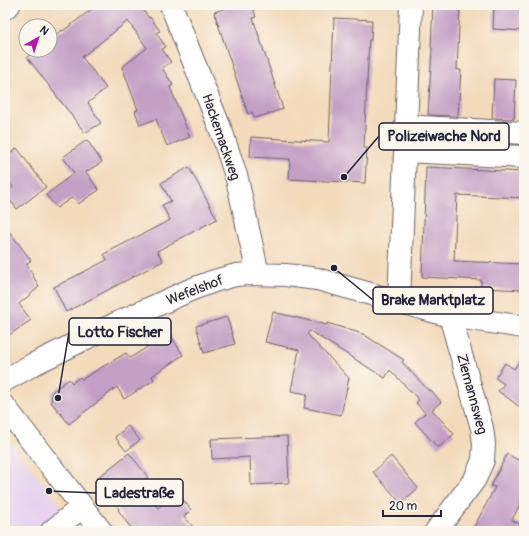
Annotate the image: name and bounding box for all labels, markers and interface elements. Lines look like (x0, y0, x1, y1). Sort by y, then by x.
north arrow (18, 18, 58, 58)
text: N (37, 23, 51, 38)
street label: Hackemackweg (198, 92, 244, 182)
callout: Polizeiwache Nord (379, 123, 509, 150)
text: Polizeiwache Nord (387, 127, 501, 146)
street label: Wefelshof (164, 271, 226, 309)
callout: Brake Marktplatz (373, 287, 493, 314)
text: Brake Marktplatz (381, 291, 485, 310)
callout: Lotto Fischer (69, 318, 171, 345)
text: Lotto Fischer (77, 323, 164, 342)
street label: Ziemannsweg (453, 352, 491, 436)
callout: Ladestraße (96, 479, 183, 506)
text: Ladestraße (104, 484, 175, 503)
scale bar (383, 492, 441, 518)
text: 20 m (389, 499, 418, 514)

